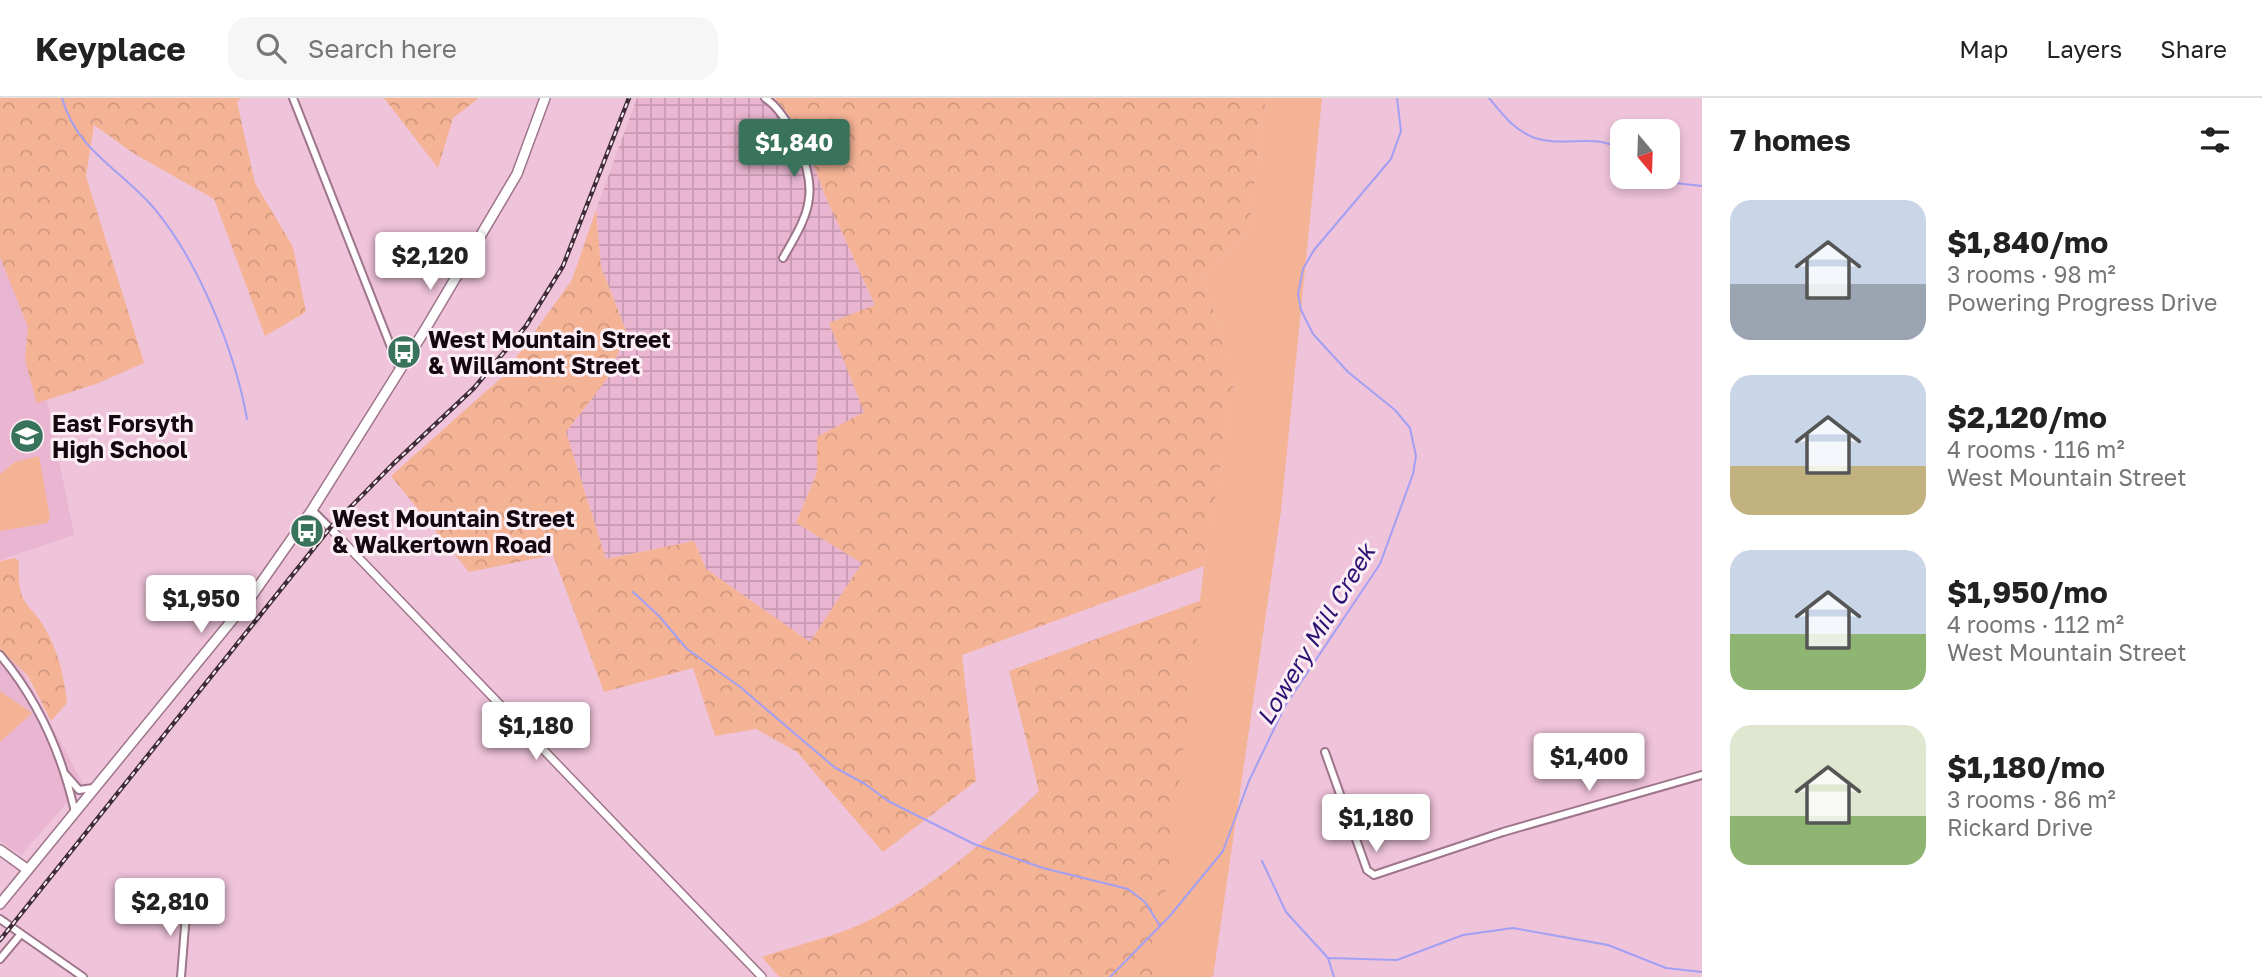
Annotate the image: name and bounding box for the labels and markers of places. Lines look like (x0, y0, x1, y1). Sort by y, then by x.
pin: $1,840 (737, 120, 851, 179)
pin: $2,120 (373, 232, 487, 292)
place label: West Mountain Street & Willamont Street (428, 325, 671, 379)
bus stop icon: West Mountain Street & Willamont Street (385, 333, 423, 371)
place label: East Forsyth High School (52, 409, 194, 463)
school or university icon: East Forsyth High School (8, 417, 46, 455)
place label: West Mountain Street & Walkertown Road (332, 504, 575, 558)
bus stop icon: West Mountain Street & Walkertown Road (288, 512, 326, 550)
pin: $1,950 (144, 575, 258, 635)
pin: $1,180 (479, 702, 593, 762)
pin: $1,400 (1532, 734, 1646, 793)
pin: $1,180 (1319, 794, 1433, 854)
pin: $2,810 (113, 878, 227, 938)

